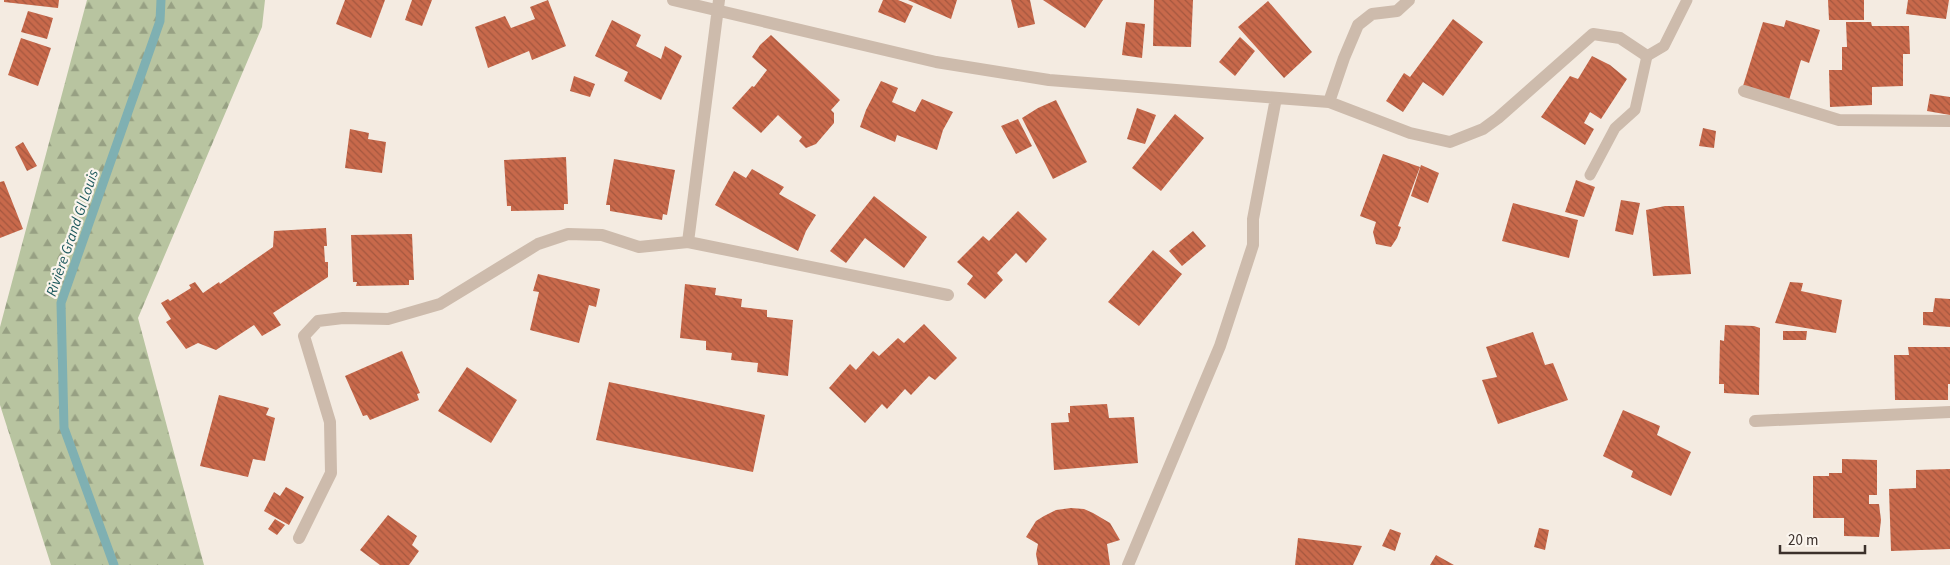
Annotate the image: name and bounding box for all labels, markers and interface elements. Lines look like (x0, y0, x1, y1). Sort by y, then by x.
water label: Rivière Grand Gl Louis (41, 167, 104, 299)
scale bar (1780, 522, 1865, 554)
text: 20 m (1788, 530, 1818, 551)

